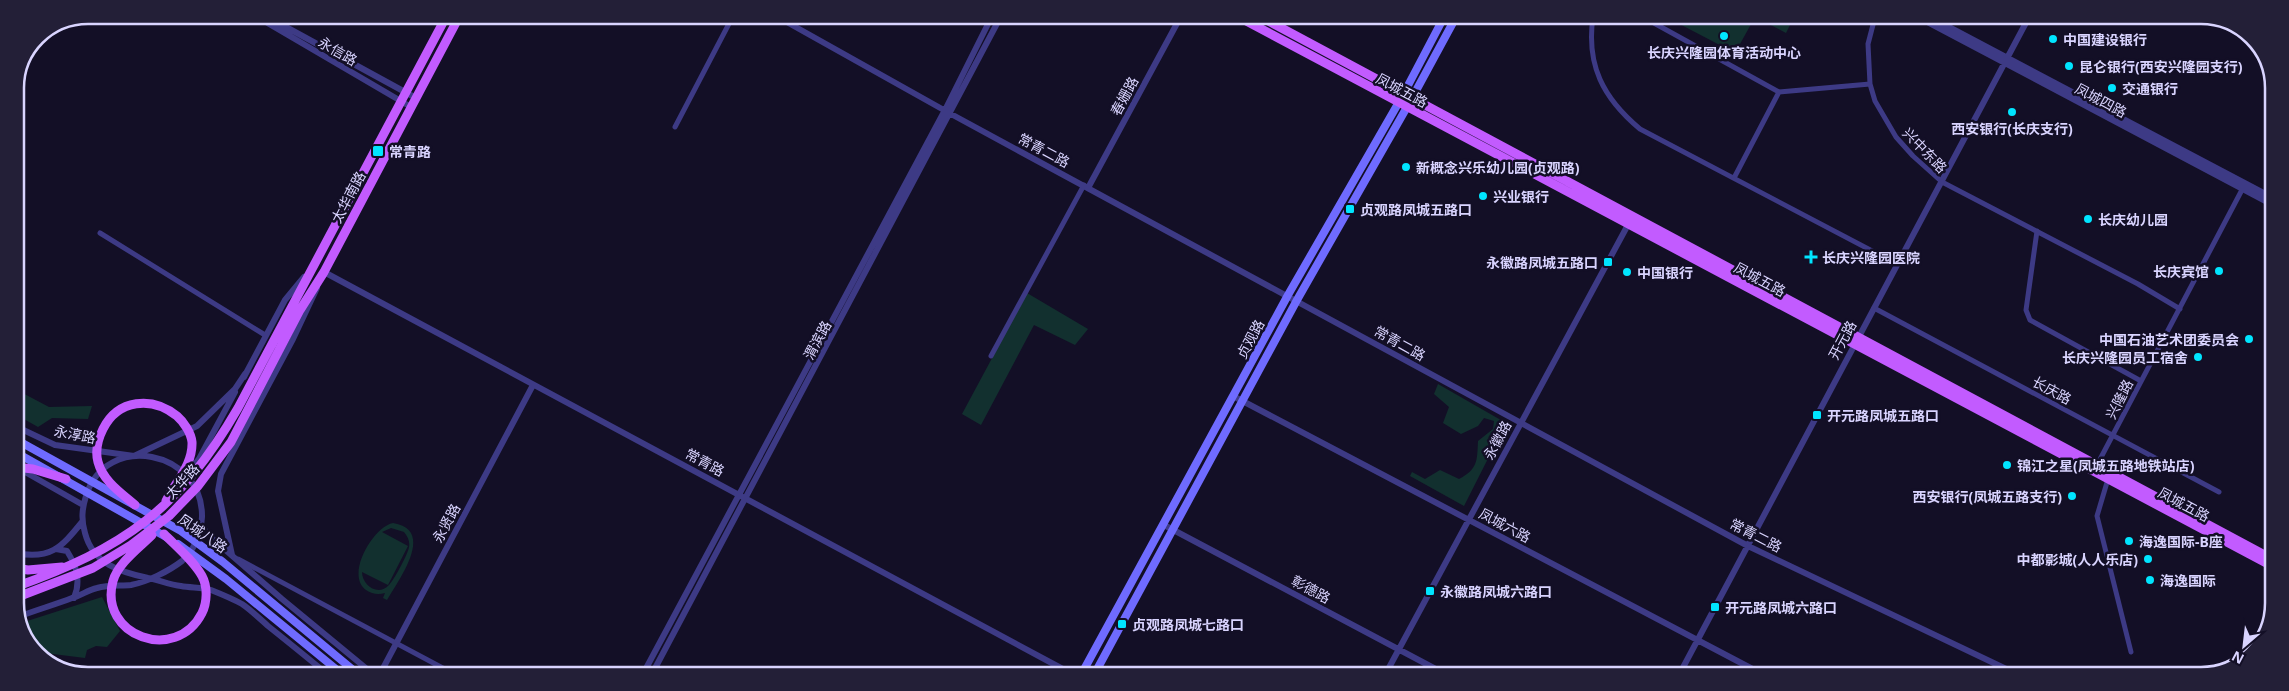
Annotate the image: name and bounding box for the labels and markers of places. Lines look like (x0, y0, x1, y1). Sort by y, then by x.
marker: 长庆兴隆园体育活动中心 (1718, 30, 1730, 42)
place label: 中国建设银行 (2063, 30, 2147, 49)
marker: 中国建设银行 (2047, 33, 2059, 45)
place label: 长庆兴隆园体育活动中心 (1647, 43, 1801, 62)
place label: 昆仑银行(西安兴隆园支行) (2079, 57, 2243, 76)
marker: 昆仑银行(西安兴隆园支行) (2063, 60, 2075, 72)
place label: 交通银行 (2122, 79, 2178, 98)
marker: 交通银行 (2106, 82, 2118, 94)
marker: 西安银行(长庆支行) (2006, 106, 2018, 118)
place label: 西安银行(长庆支行) (1951, 119, 2073, 138)
place label: 常青路 (389, 142, 431, 161)
marker: 常青路 (371, 144, 385, 158)
place label: 新概念兴乐幼儿园(贞观路) (1416, 158, 1580, 177)
marker: 新概念兴乐幼儿园(贞观路) (1400, 161, 1412, 173)
place label: 兴业银行 (1493, 187, 1549, 206)
marker: 兴业银行 (1477, 190, 1489, 202)
place label: 贞观路凤城五路口 (1360, 200, 1472, 219)
marker: 贞观路凤城五路口 (1344, 203, 1356, 215)
place label: 长庆幼儿园 (2098, 210, 2168, 229)
marker: 长庆幼儿园 (2082, 213, 2094, 225)
place label: 长庆兴隆园医院 (1822, 248, 1920, 267)
marker: 长庆兴隆园医院 (1804, 250, 1818, 264)
place label: 永徽路凤城五路口 (1486, 253, 1598, 272)
marker: 永徽路凤城五路口 (1602, 256, 1614, 268)
place label: 长庆宾馆 (2153, 262, 2209, 281)
place label: 中国银行 (1637, 263, 1693, 282)
marker: 长庆宾馆 (2213, 265, 2225, 277)
marker: 中国银行 (1621, 266, 1633, 278)
place label: 中国石油艺术团委员会 (2099, 330, 2239, 349)
marker: 中国石油艺术团委员会 (2243, 333, 2255, 345)
place label: 长庆兴隆园员工宿舍 (2062, 348, 2188, 367)
marker: 长庆兴隆园员工宿舍 (2192, 351, 2204, 363)
place label: 开元路凤城五路口 (1827, 406, 1939, 425)
marker: 开元路凤城五路口 (1811, 409, 1823, 421)
place label: 锦江之星(凤城五路地铁站店) (2017, 456, 2195, 475)
marker: 锦江之星(凤城五路地铁站店) (2001, 459, 2013, 471)
place label: 西安银行(凤城五路支行) (1913, 487, 2062, 506)
marker: 西安银行(凤城五路支行) (2066, 490, 2078, 502)
place label: 海逸国际-B座 (2139, 532, 2223, 551)
marker: 海逸国际-B座 (2123, 535, 2135, 547)
place label: 中都影城(人人乐店) (2017, 550, 2138, 569)
marker: 中都影城(人人乐店) (2142, 553, 2154, 565)
place label: 海逸国际 (2160, 571, 2216, 590)
marker: 海逸国际 (2144, 574, 2156, 586)
place label: 永徽路凤城六路口 (1440, 582, 1552, 601)
marker: 永徽路凤城六路口 (1424, 585, 1436, 597)
place label: 开元路凤城六路口 (1725, 598, 1837, 617)
marker: 开元路凤城六路口 (1709, 601, 1721, 613)
place label: 贞观路凤城七路口 (1132, 615, 1244, 634)
marker: 贞观路凤城七路口 (1116, 618, 1128, 630)

